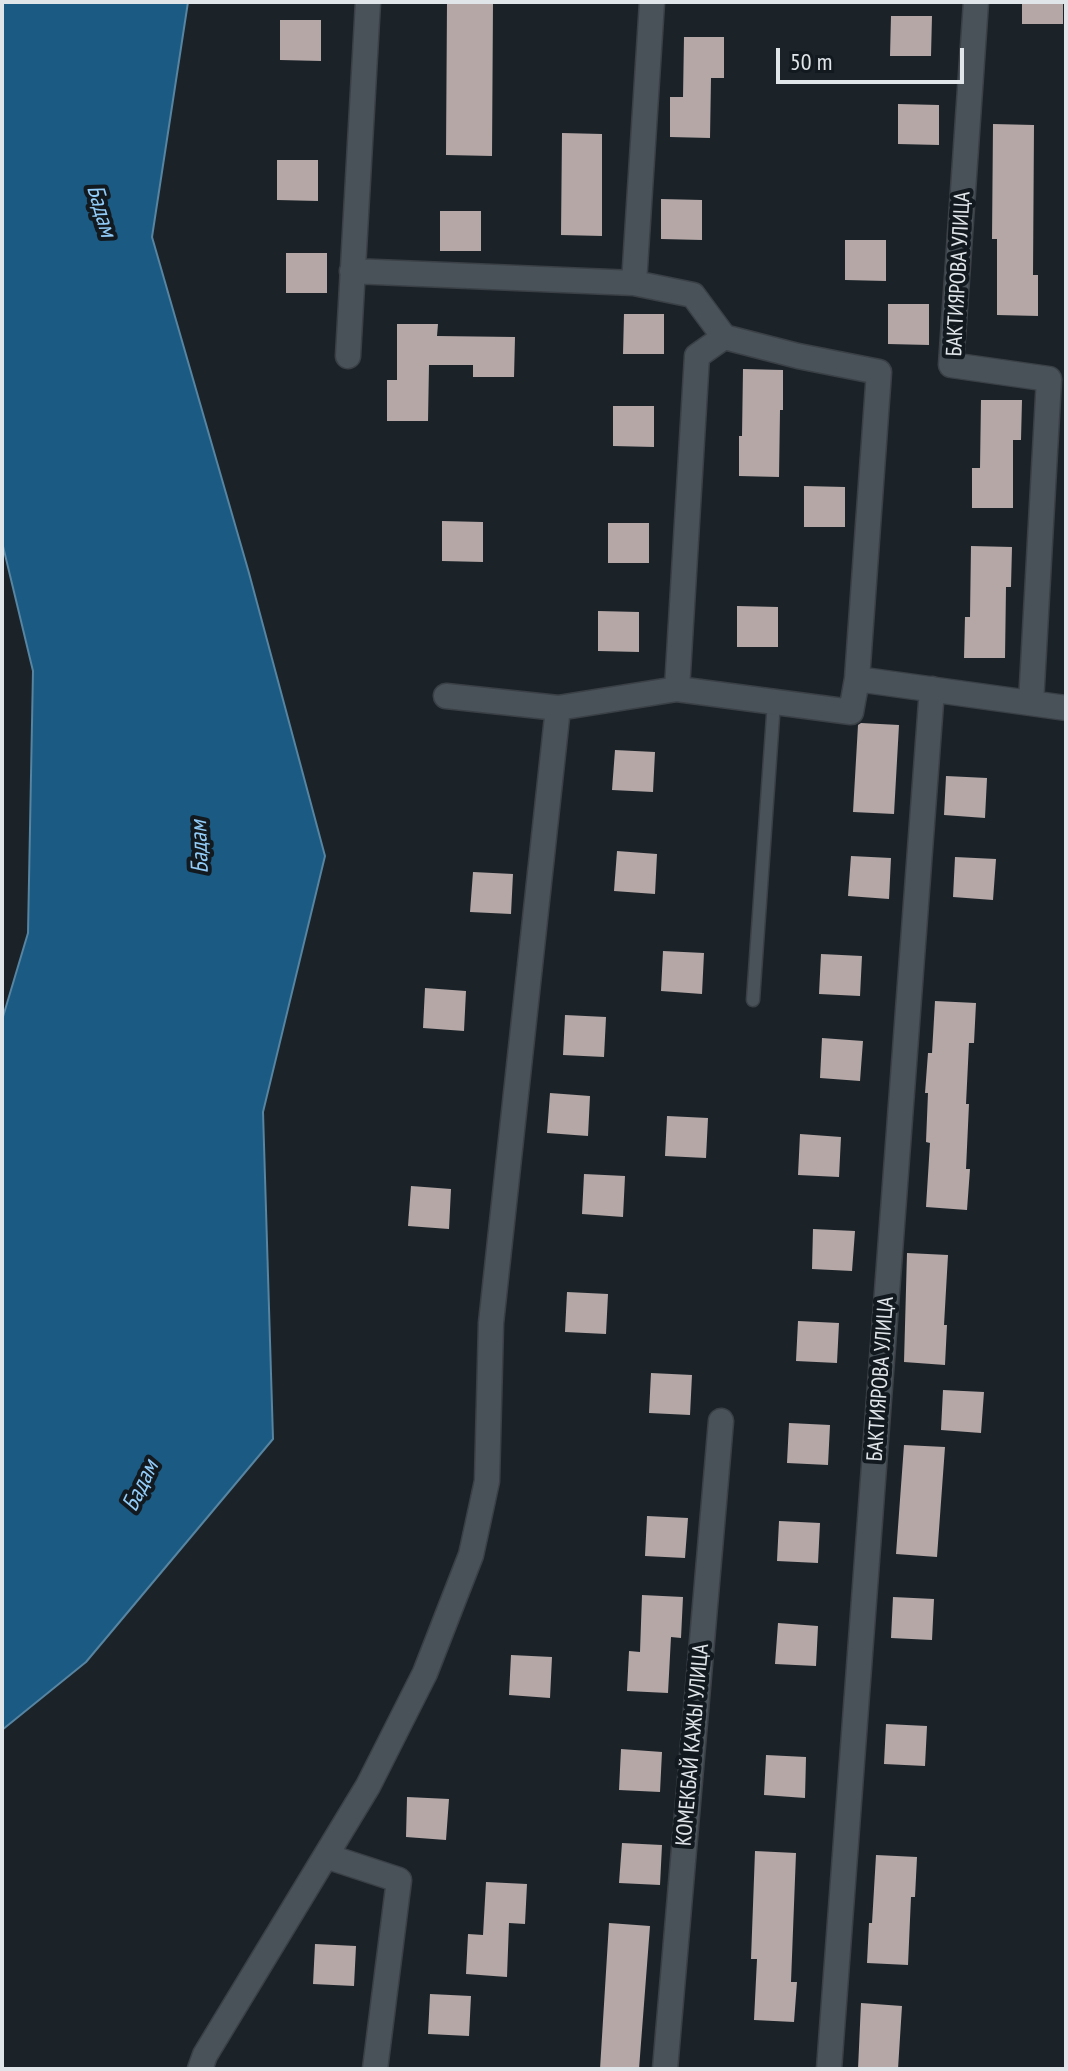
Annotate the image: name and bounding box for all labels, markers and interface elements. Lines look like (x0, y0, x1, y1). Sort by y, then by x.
scale bar (780, 32, 968, 82)
text: 50 m (790, 46, 832, 77)
water label: Бадам (80, 182, 122, 240)
street label: БАКТИЯРОВА УЛИЦА (941, 191, 977, 357)
water label: Бадам (185, 820, 215, 874)
street label: БАКТИЯРОВА УЛИЦА (862, 1296, 900, 1462)
water label: Бадам (116, 1456, 166, 1516)
street label: КОМЕКБАЙ КАЖЫ УЛИЦА (671, 1643, 715, 1847)

